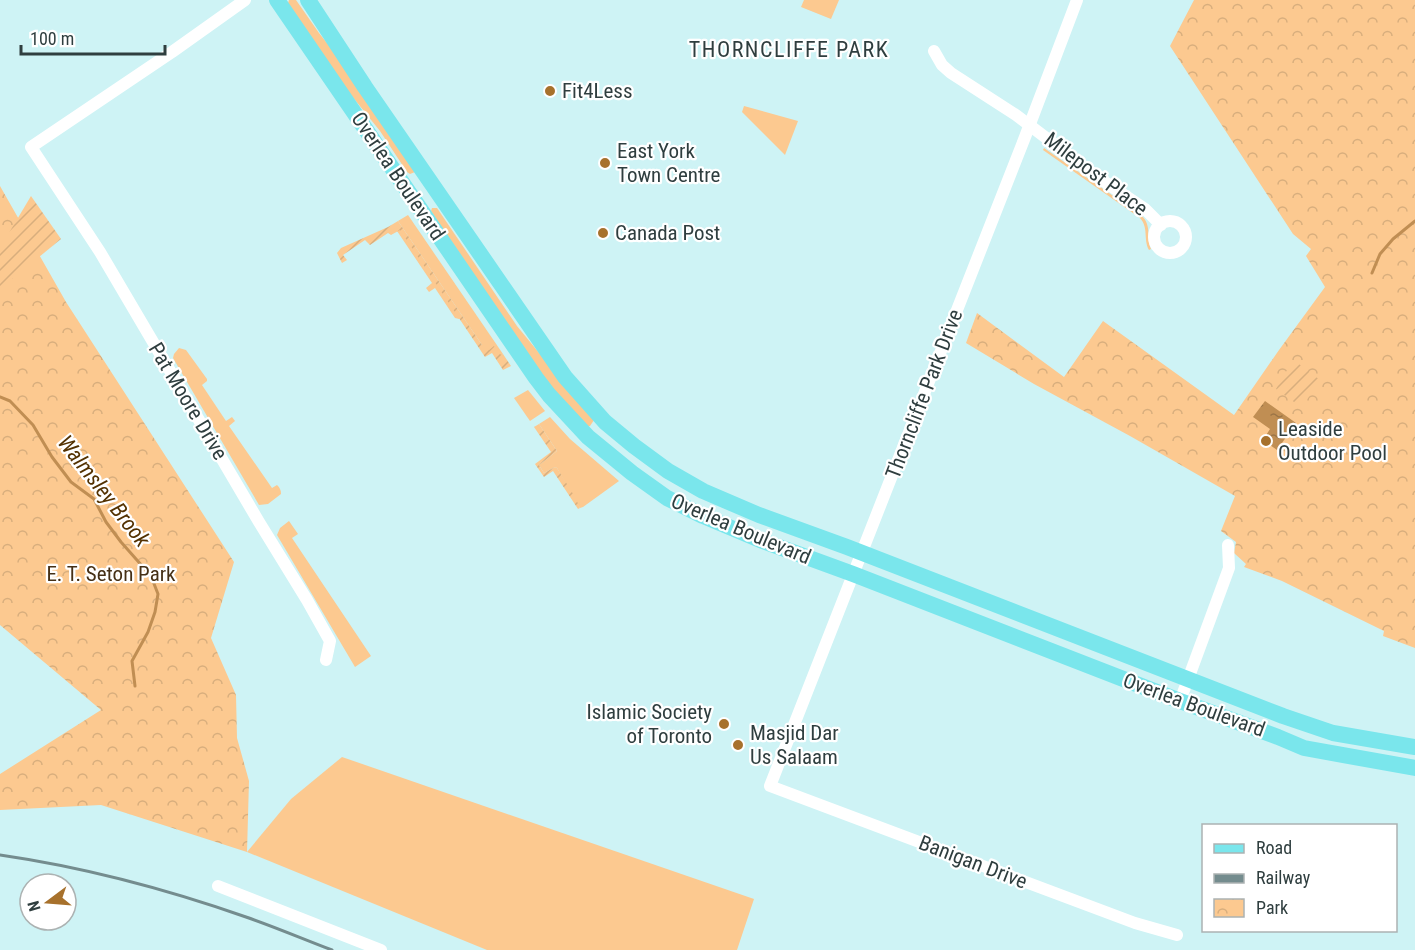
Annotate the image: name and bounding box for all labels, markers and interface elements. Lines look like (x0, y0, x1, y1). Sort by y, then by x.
scale bar (21, 18, 165, 56)
text: 100 m (30, 28, 74, 49)
district label: THORNCLIFFE PARK (689, 37, 889, 62)
place label: Fit4Less (562, 79, 633, 103)
marker: Fit4Less (543, 84, 557, 98)
street label: Overlea Boulevard (346, 107, 450, 245)
street label: Milepost Place (1040, 127, 1152, 221)
place label: East York Town Centre (617, 139, 720, 187)
marker: East York Town Centre (598, 156, 612, 170)
place label: Canada Post (615, 221, 720, 245)
marker: Canada Post (596, 226, 610, 240)
street label: Thorncliffe Park Drive (881, 306, 967, 482)
street label: Pat Moore Drive (144, 338, 232, 464)
place label: Leaside Outdoor Pool (1278, 417, 1387, 465)
water label: Walmsley Brook (53, 430, 155, 552)
marker: Leaside Outdoor Pool (1259, 434, 1273, 448)
street label: Overlea Boulevard (668, 489, 814, 569)
park label: E. T. Seton Park (46, 562, 176, 586)
street label: Overlea Boulevard (1120, 668, 1268, 742)
place label: Islamic Society of Toronto (586, 700, 712, 748)
marker: Islamic Society of Toronto (717, 717, 731, 731)
place label: Masjid Dar Us Salaam (750, 721, 839, 769)
marker: Masjid Dar Us Salaam (731, 738, 745, 752)
legend (1202, 824, 1397, 932)
street label: Banigan Drive (916, 830, 1031, 894)
text: Road (1256, 837, 1292, 858)
text: Railway (1256, 867, 1311, 888)
north arrow (18, 872, 78, 932)
text: Park (1256, 897, 1288, 918)
text: N (24, 899, 45, 913)

